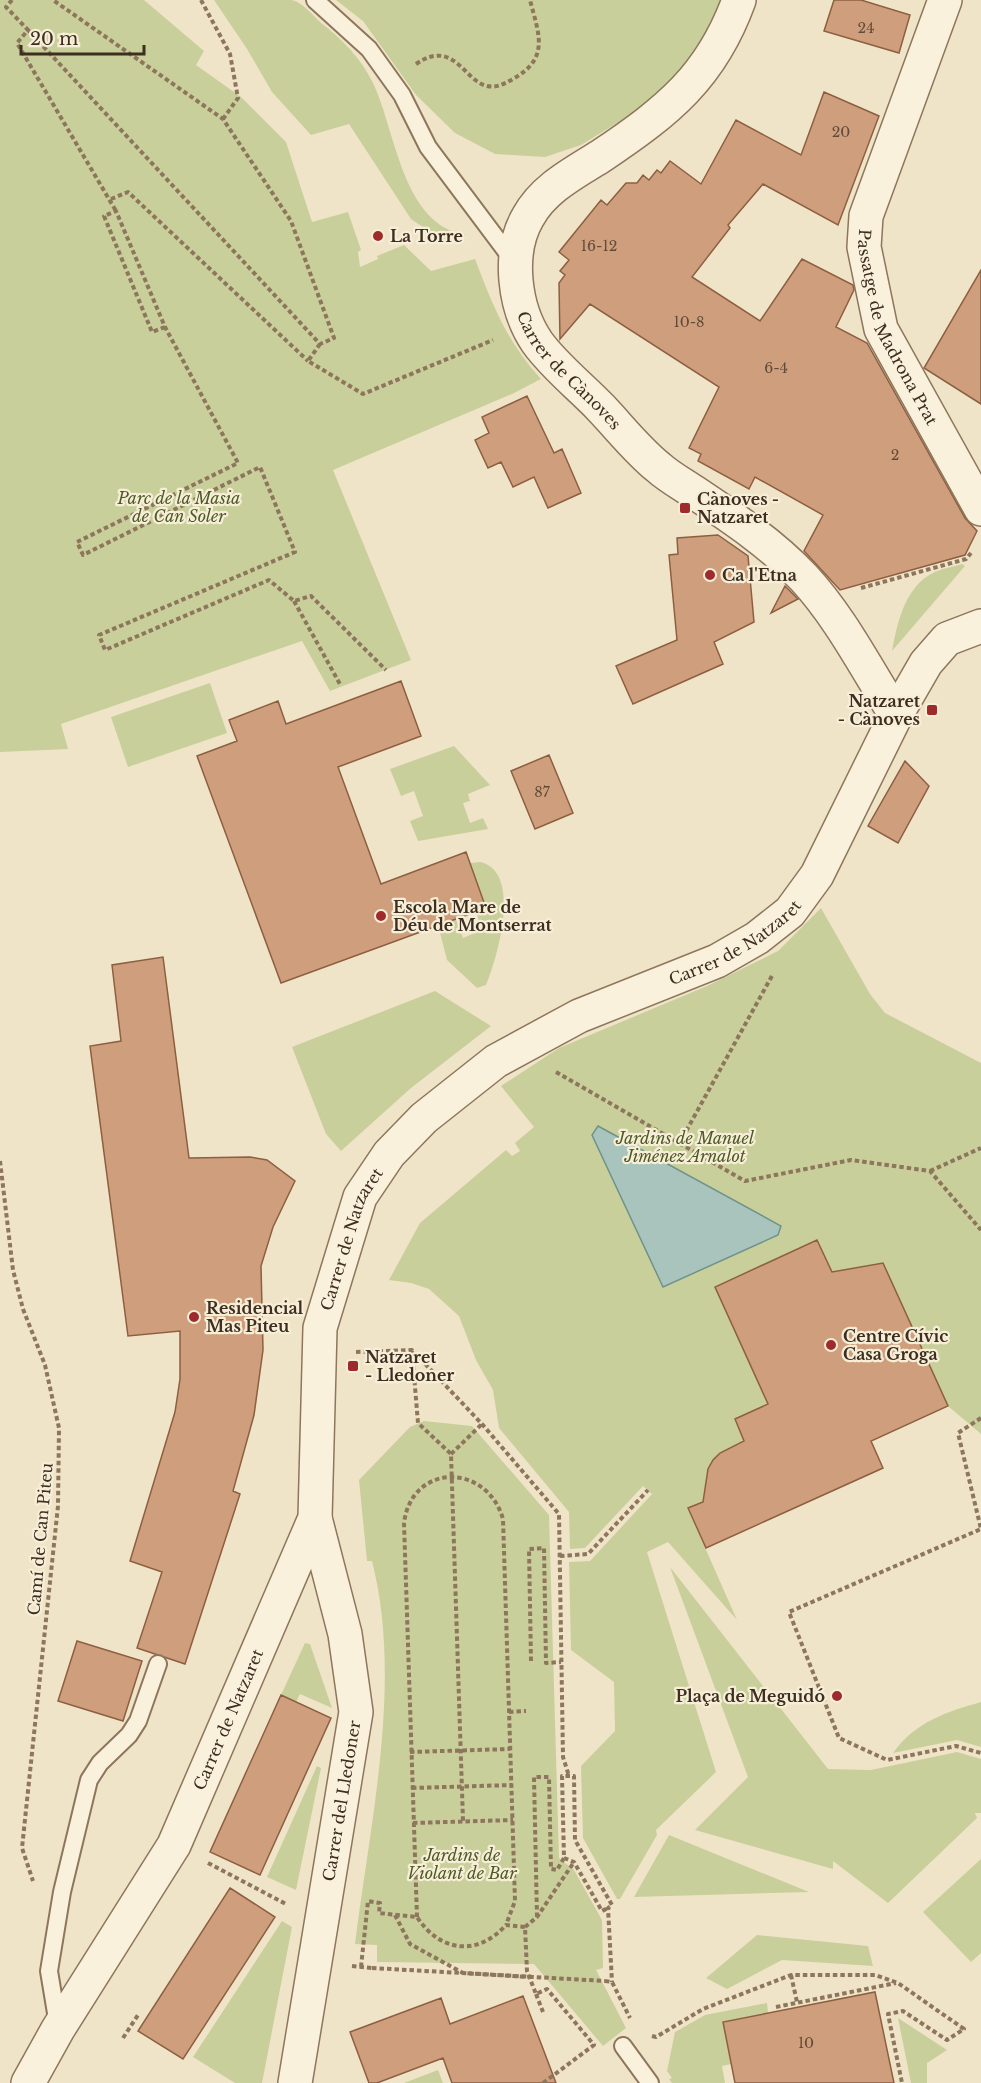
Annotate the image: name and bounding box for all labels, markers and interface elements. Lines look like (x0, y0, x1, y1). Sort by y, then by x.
scale bar (21, 18, 144, 56)
house number: 24 (858, 19, 874, 37)
text: 20 m (30, 28, 78, 50)
house number: 20 (832, 123, 850, 141)
place label: La Torre (390, 226, 463, 246)
street label: Passatge de Madrona Prat (854, 228, 942, 428)
marker: La Torre (371, 229, 385, 243)
house number: 16-12 (581, 237, 617, 255)
street label: Carrer de Cànoves (513, 308, 626, 433)
house number: 10-8 (673, 313, 705, 331)
house number: 6-4 (764, 359, 788, 377)
house number: 2 (891, 446, 899, 464)
park label: Parc de la Masia de Can Soler (117, 488, 240, 526)
place label: Cànoves - Natzaret (697, 489, 779, 527)
marker: Cànoves - Natzaret (678, 501, 692, 515)
place label: Ca l'Etna (722, 565, 797, 585)
marker: Ca l'Etna (703, 568, 717, 582)
place label: Natzaret - Cànoves (838, 691, 921, 729)
marker: Natzaret - Cànoves (925, 703, 939, 717)
house number: 87 (534, 783, 551, 801)
street label: Carrer de Natzaret (666, 896, 805, 989)
place label: Escola Mare de Déu de Montserrat (393, 897, 553, 935)
marker: Escola Mare de Déu de Montserrat (374, 909, 388, 923)
park label: Jardins de Manuel Jiménez Arnalot (615, 1128, 755, 1166)
street label: Carrer de Natzaret (316, 1164, 387, 1313)
place label: Residencial Mas Piteu (206, 1298, 304, 1336)
marker: Residencial Mas Piteu (187, 1310, 201, 1324)
place label: Centre Cívic Casa Groga (843, 1326, 948, 1364)
marker: Centre Cívic Casa Groga (824, 1338, 838, 1352)
place label: Natzaret - Lledoner (365, 1347, 454, 1385)
marker: Natzaret - Lledoner (346, 1359, 360, 1373)
street label: Camí de Can Piteu (23, 1462, 57, 1616)
street label: Carrer de Natzaret (189, 1646, 267, 1793)
place label: Plaça de Meguidó (676, 1686, 825, 1706)
marker: Plaça de Meguidó (830, 1689, 844, 1703)
street label: Carrer del Lledoner (318, 1719, 365, 1883)
park label: Jardins de Violant de Bar (407, 1845, 517, 1883)
house number: 10 (798, 2034, 814, 2052)

